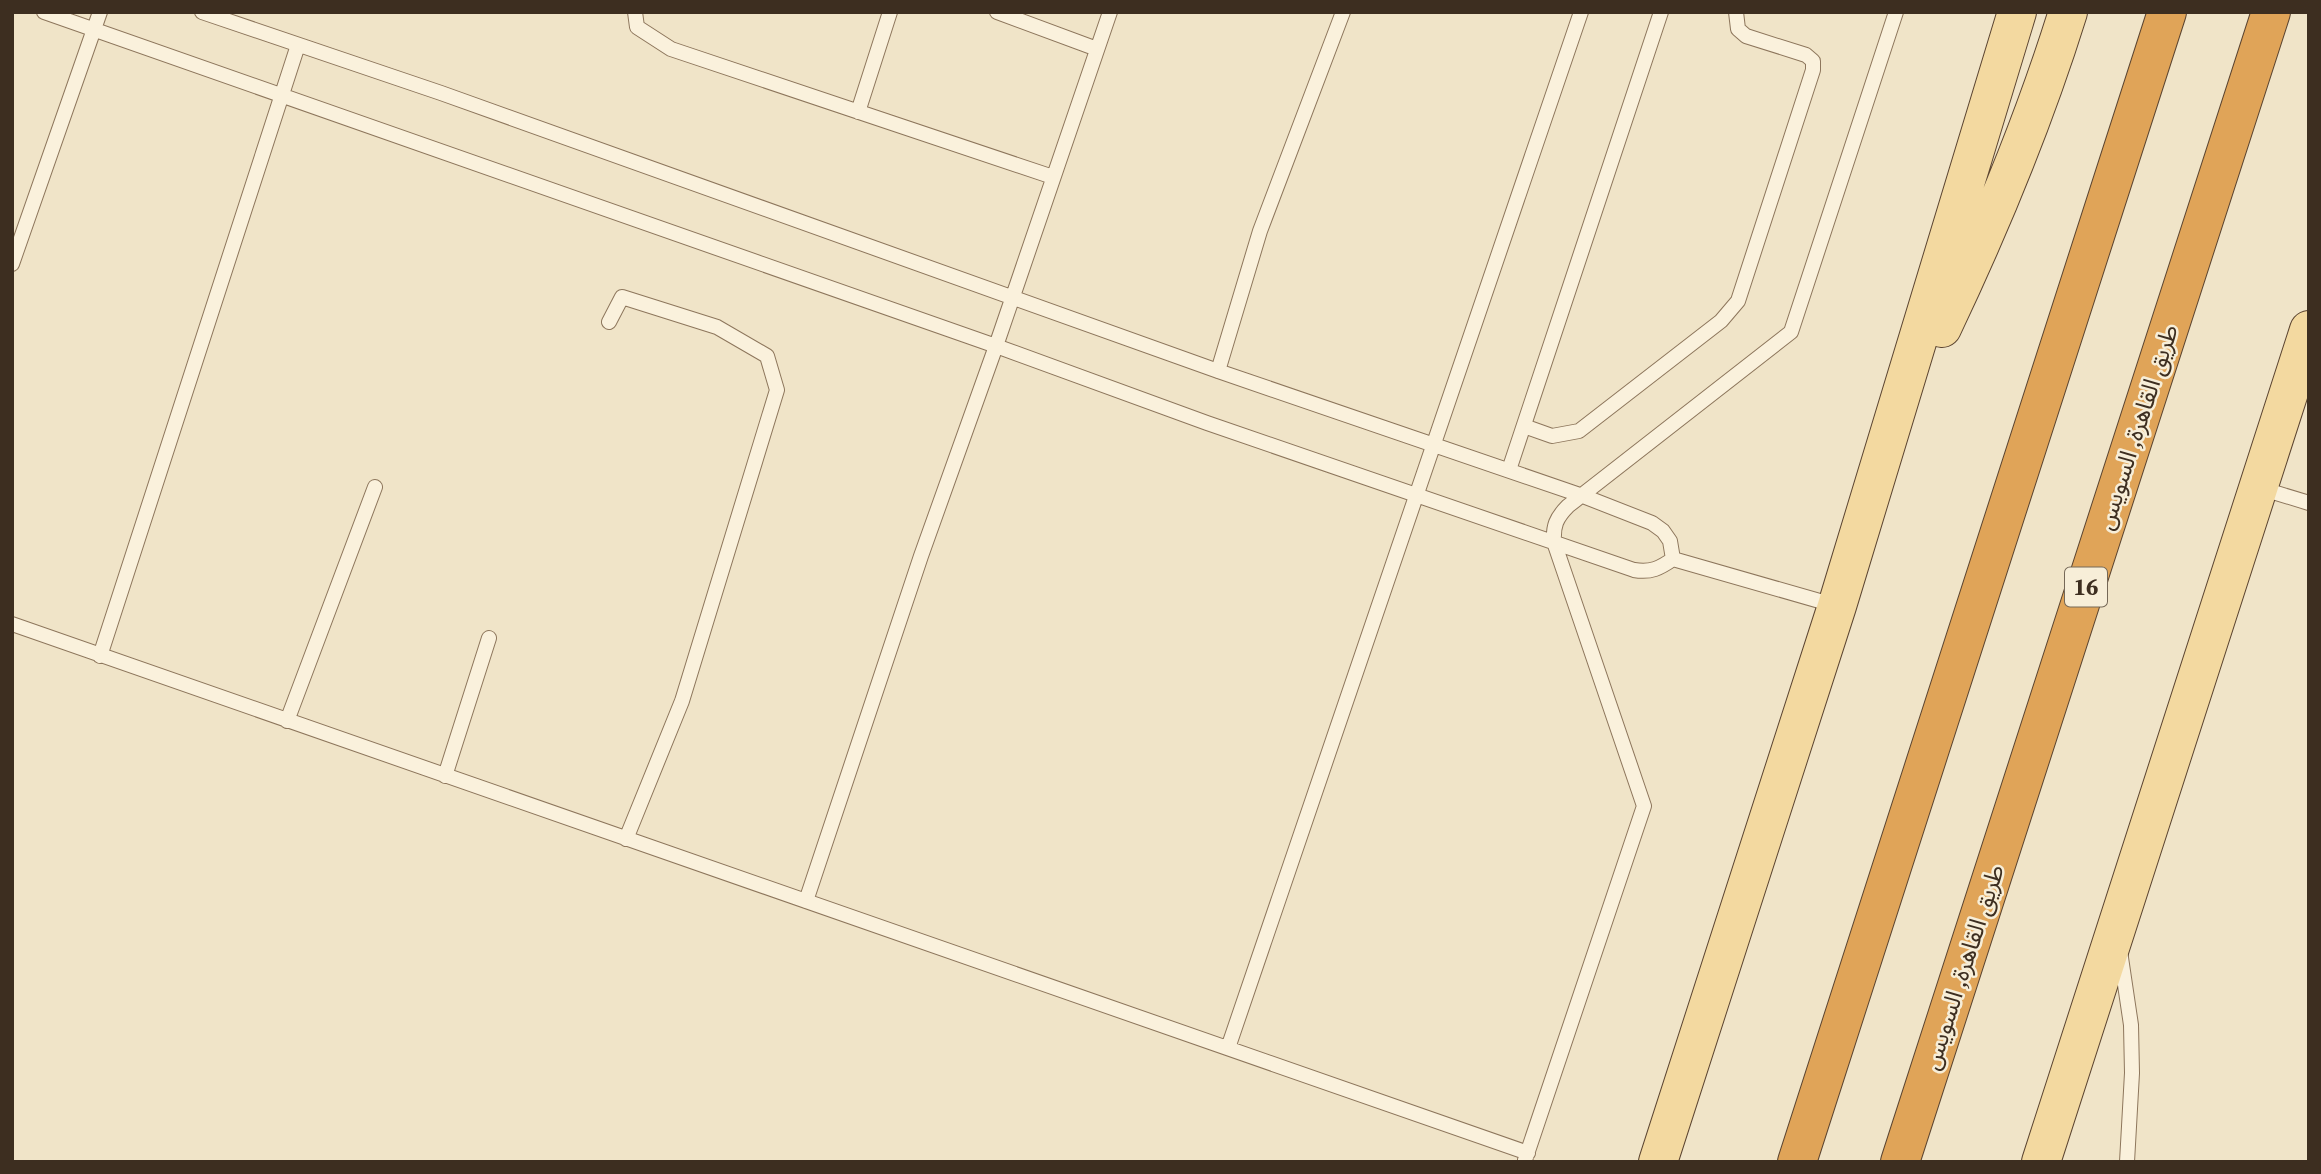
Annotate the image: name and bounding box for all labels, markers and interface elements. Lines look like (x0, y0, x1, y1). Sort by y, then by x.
street label: طريق القاهرة, السويس (2088, 320, 2186, 534)
road number: 16 (2065, 568, 2107, 607)
street label: طريق القاهرة, السويس (1914, 860, 2012, 1074)

